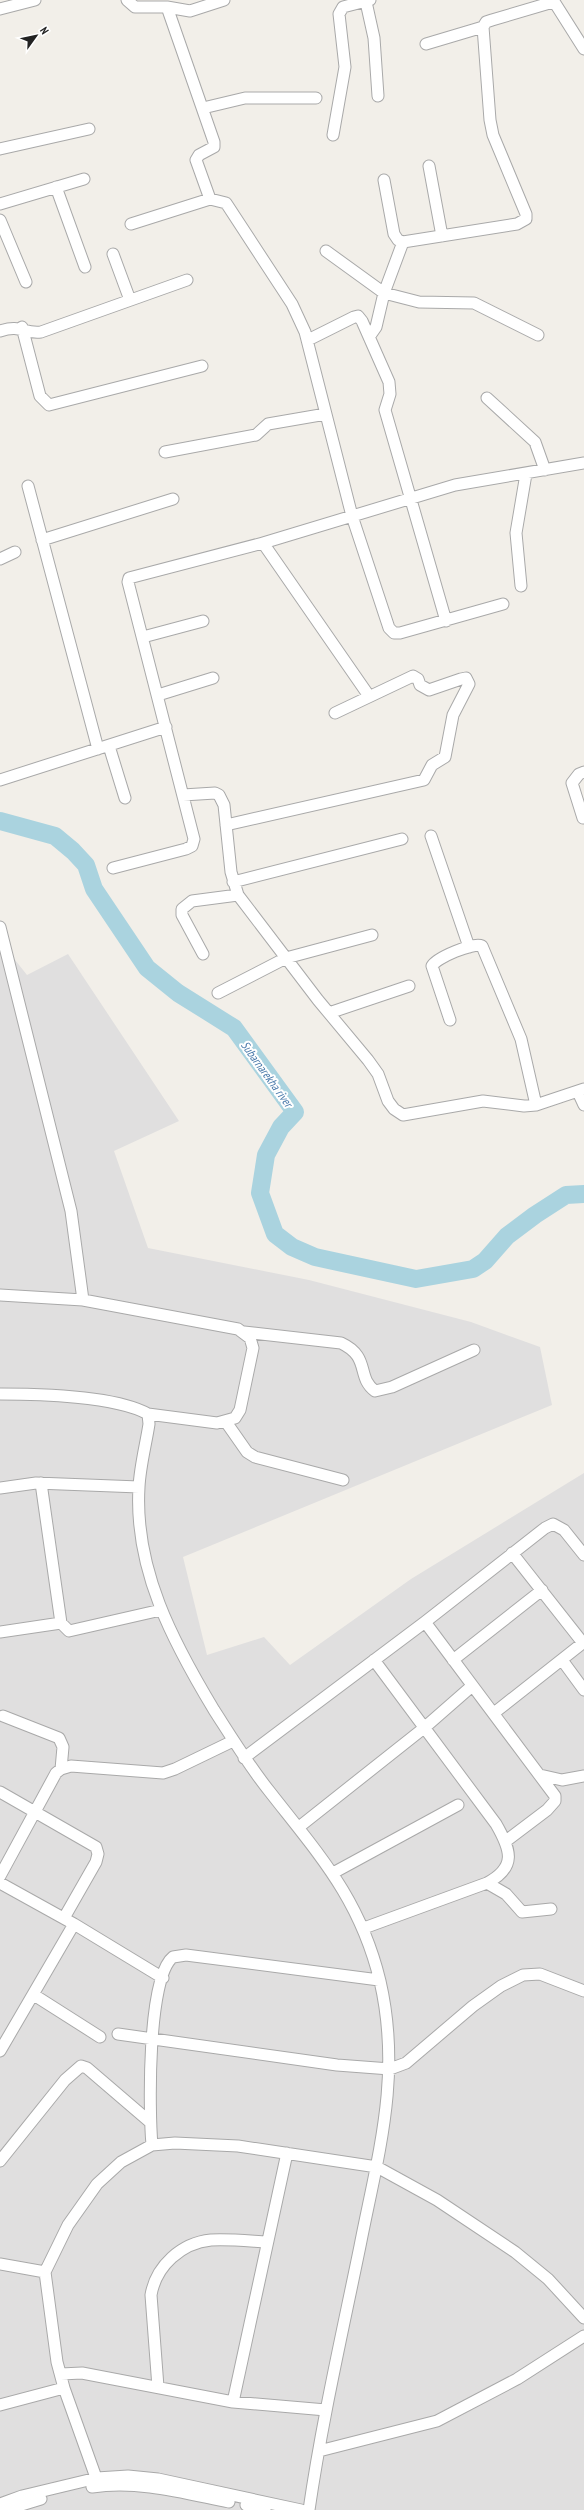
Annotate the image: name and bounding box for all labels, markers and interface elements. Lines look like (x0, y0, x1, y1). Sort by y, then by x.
north arrow (16, 16, 56, 56)
text: N (37, 24, 52, 37)
water label: Subarnarekha river (238, 1038, 297, 1111)

